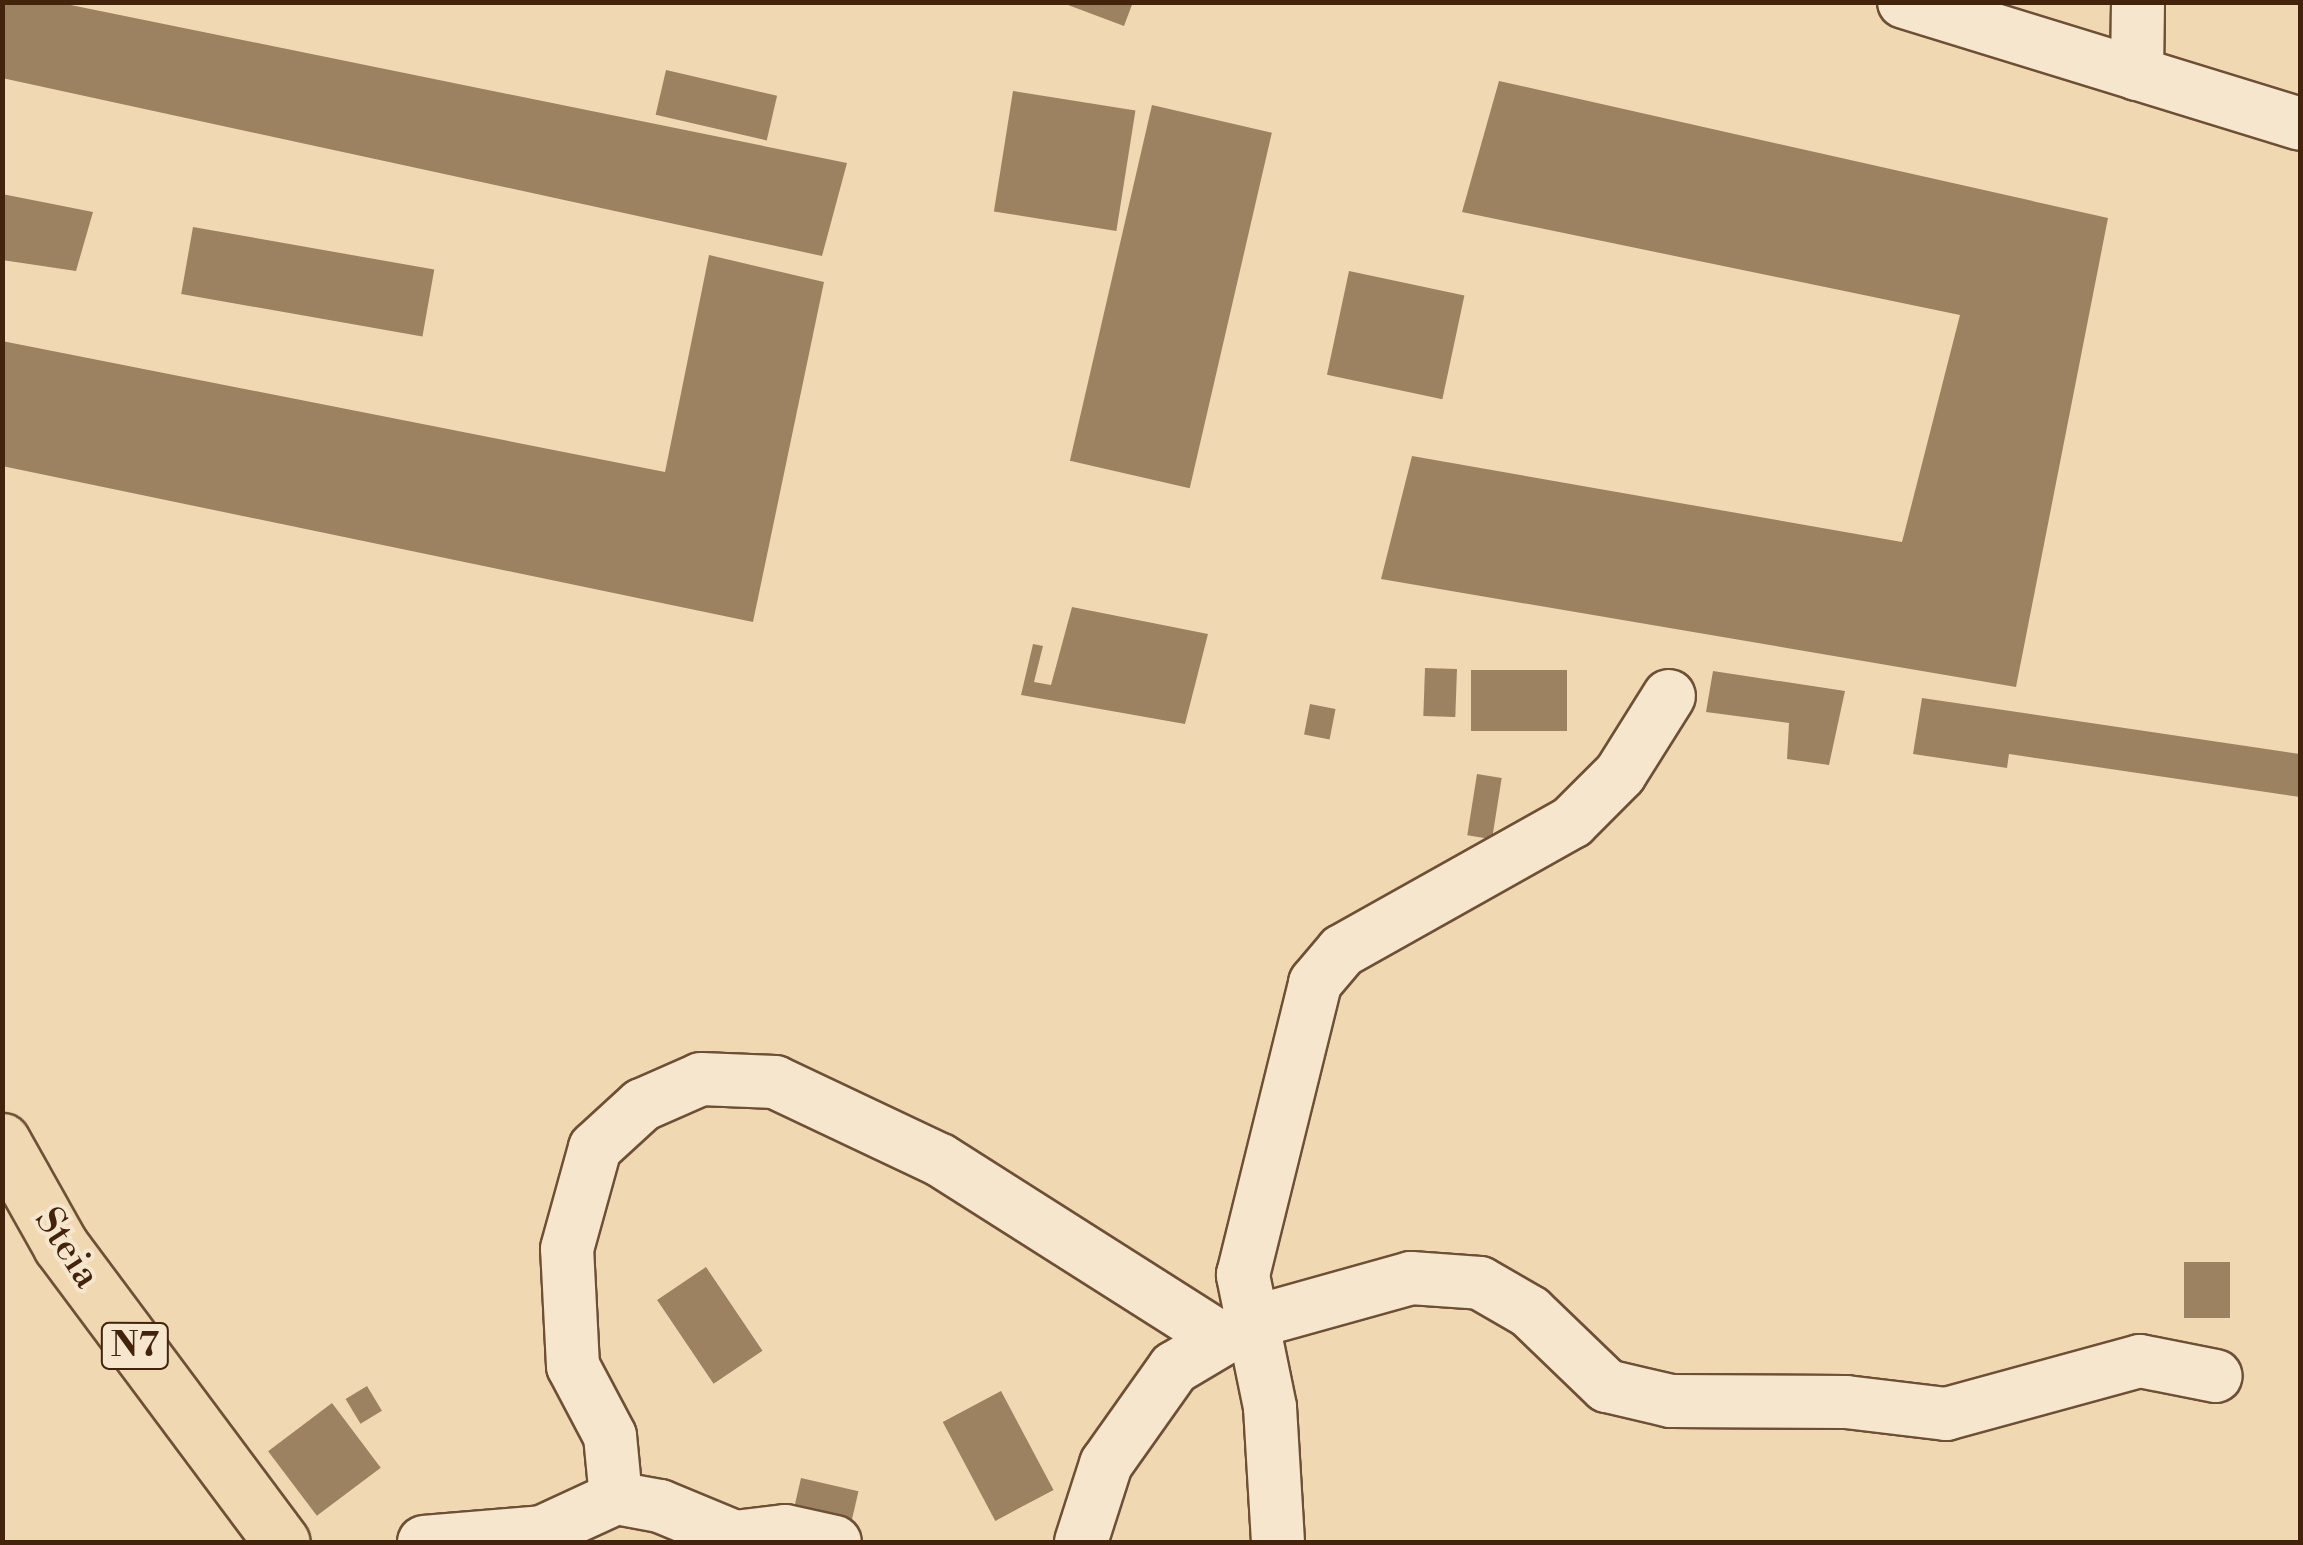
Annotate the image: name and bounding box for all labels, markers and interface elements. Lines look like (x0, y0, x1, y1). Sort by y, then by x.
street label: Steia (24, 1200, 110, 1296)
road number: N7 (100, 1316, 170, 1376)

